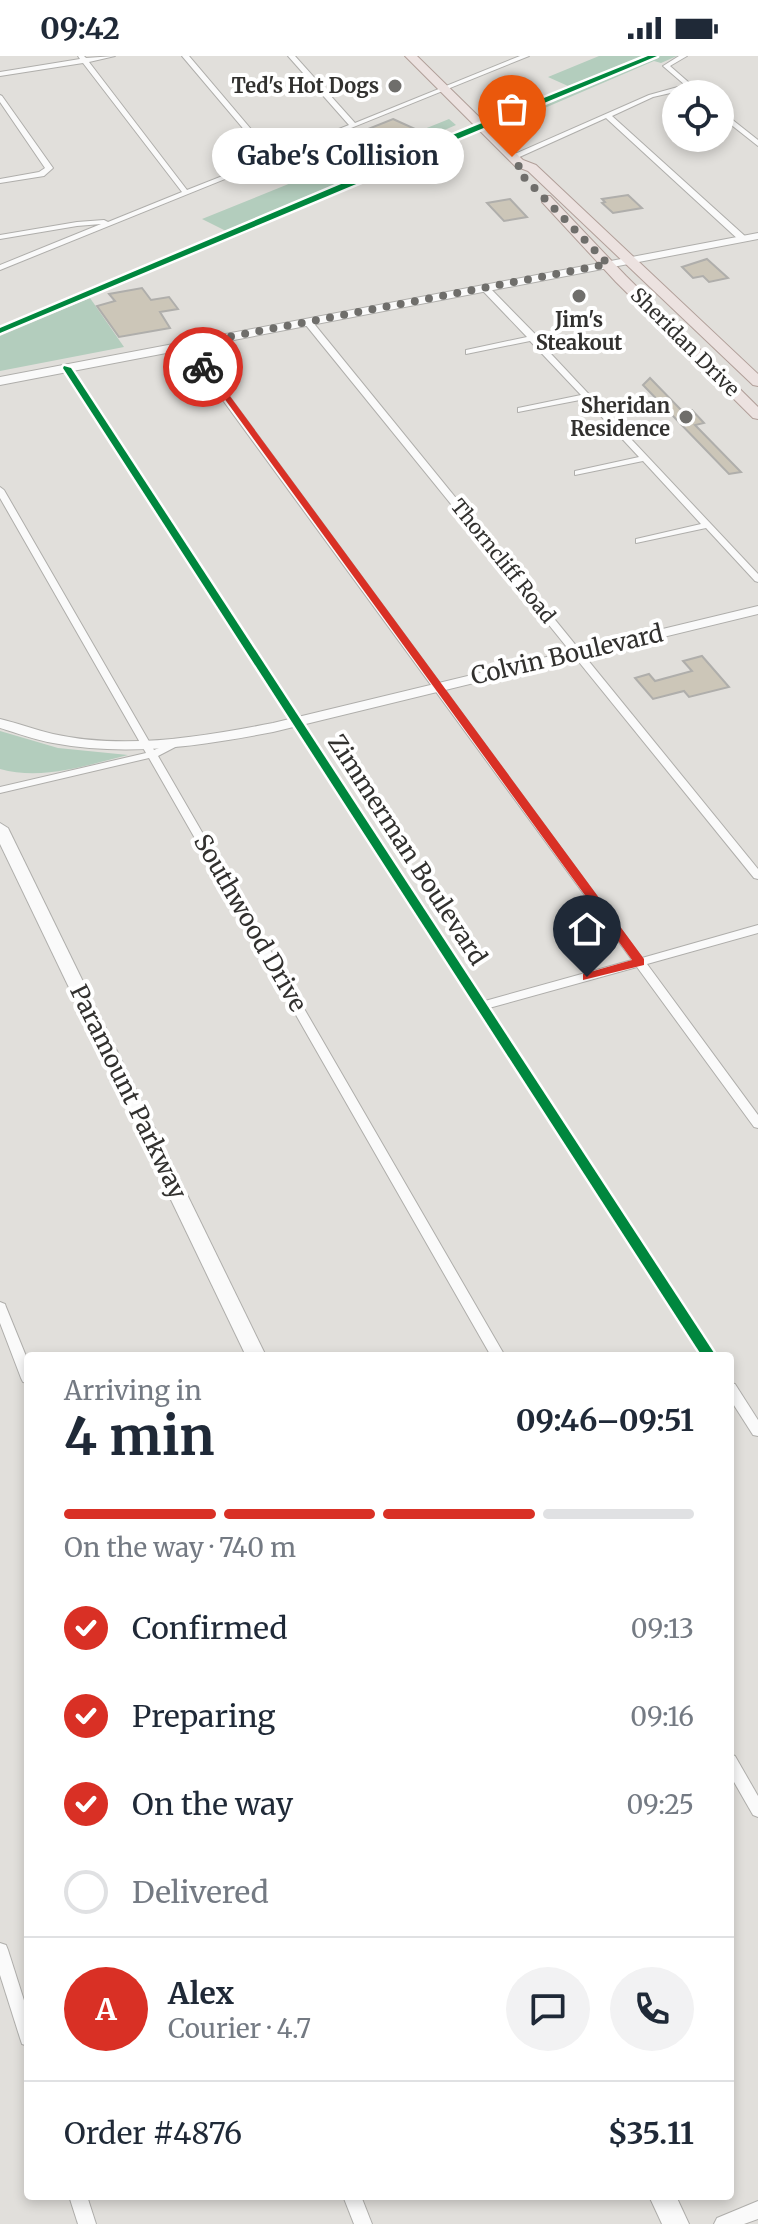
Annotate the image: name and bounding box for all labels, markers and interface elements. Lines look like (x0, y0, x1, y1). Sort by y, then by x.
text: 09:42 (40, 9, 120, 47)
place label: Ted's Hot Dogs (232, 73, 379, 98)
pin (478, 75, 546, 157)
marker: Ted's Hot Dogs (386, 77, 404, 95)
map controls (662, 80, 734, 152)
button: locate (662, 80, 734, 152)
icon: bag (490, 87, 534, 131)
callout: Gabe's Collision (212, 129, 464, 185)
text: Gabe's Collision (237, 139, 439, 172)
street label: Sheridan Drive (626, 282, 745, 401)
marker: Jim's Steakout (570, 287, 588, 305)
place label: Jim's Steakout (536, 307, 622, 355)
courier (163, 327, 243, 407)
icon: bike (181, 345, 225, 389)
place label: Sheridan Residence (570, 393, 670, 441)
marker: Sheridan Residence (677, 408, 695, 426)
street label: Thorncliff Road (446, 494, 561, 628)
street label: Colvin Boulevard (468, 617, 666, 692)
street label: Zimmerman Boulevard (321, 729, 494, 971)
street label: Southwood Drive (187, 828, 314, 1017)
pin (553, 895, 621, 977)
icon: home (565, 907, 609, 951)
street label: Paramount Parkway (63, 980, 194, 1204)
text: Arriving in (64, 1374, 202, 1407)
text: 09:46–09:51 (516, 1401, 694, 1439)
text: 4 min (64, 1404, 215, 1469)
text: On the way · 740 m (64, 1531, 296, 1564)
icon: check (64, 1606, 108, 1650)
text: Confirmed (132, 1609, 287, 1647)
text: 09:13 (631, 1612, 694, 1645)
icon: check (64, 1694, 108, 1738)
text: Preparing (132, 1697, 275, 1735)
text: 09:16 (630, 1700, 694, 1733)
icon: check (64, 1782, 108, 1826)
text: On the way (132, 1785, 293, 1823)
text: 09:25 (626, 1788, 694, 1821)
text: Delivered (132, 1873, 269, 1911)
button: chat (506, 1967, 590, 2051)
button: phone (610, 1967, 694, 2051)
text: Alex (168, 1974, 234, 2012)
text: A (95, 1990, 117, 2028)
text: Courier · 4.7 (168, 2012, 311, 2045)
text: Order #4876 (64, 2114, 242, 2152)
text: $35.11 (608, 2114, 694, 2152)

